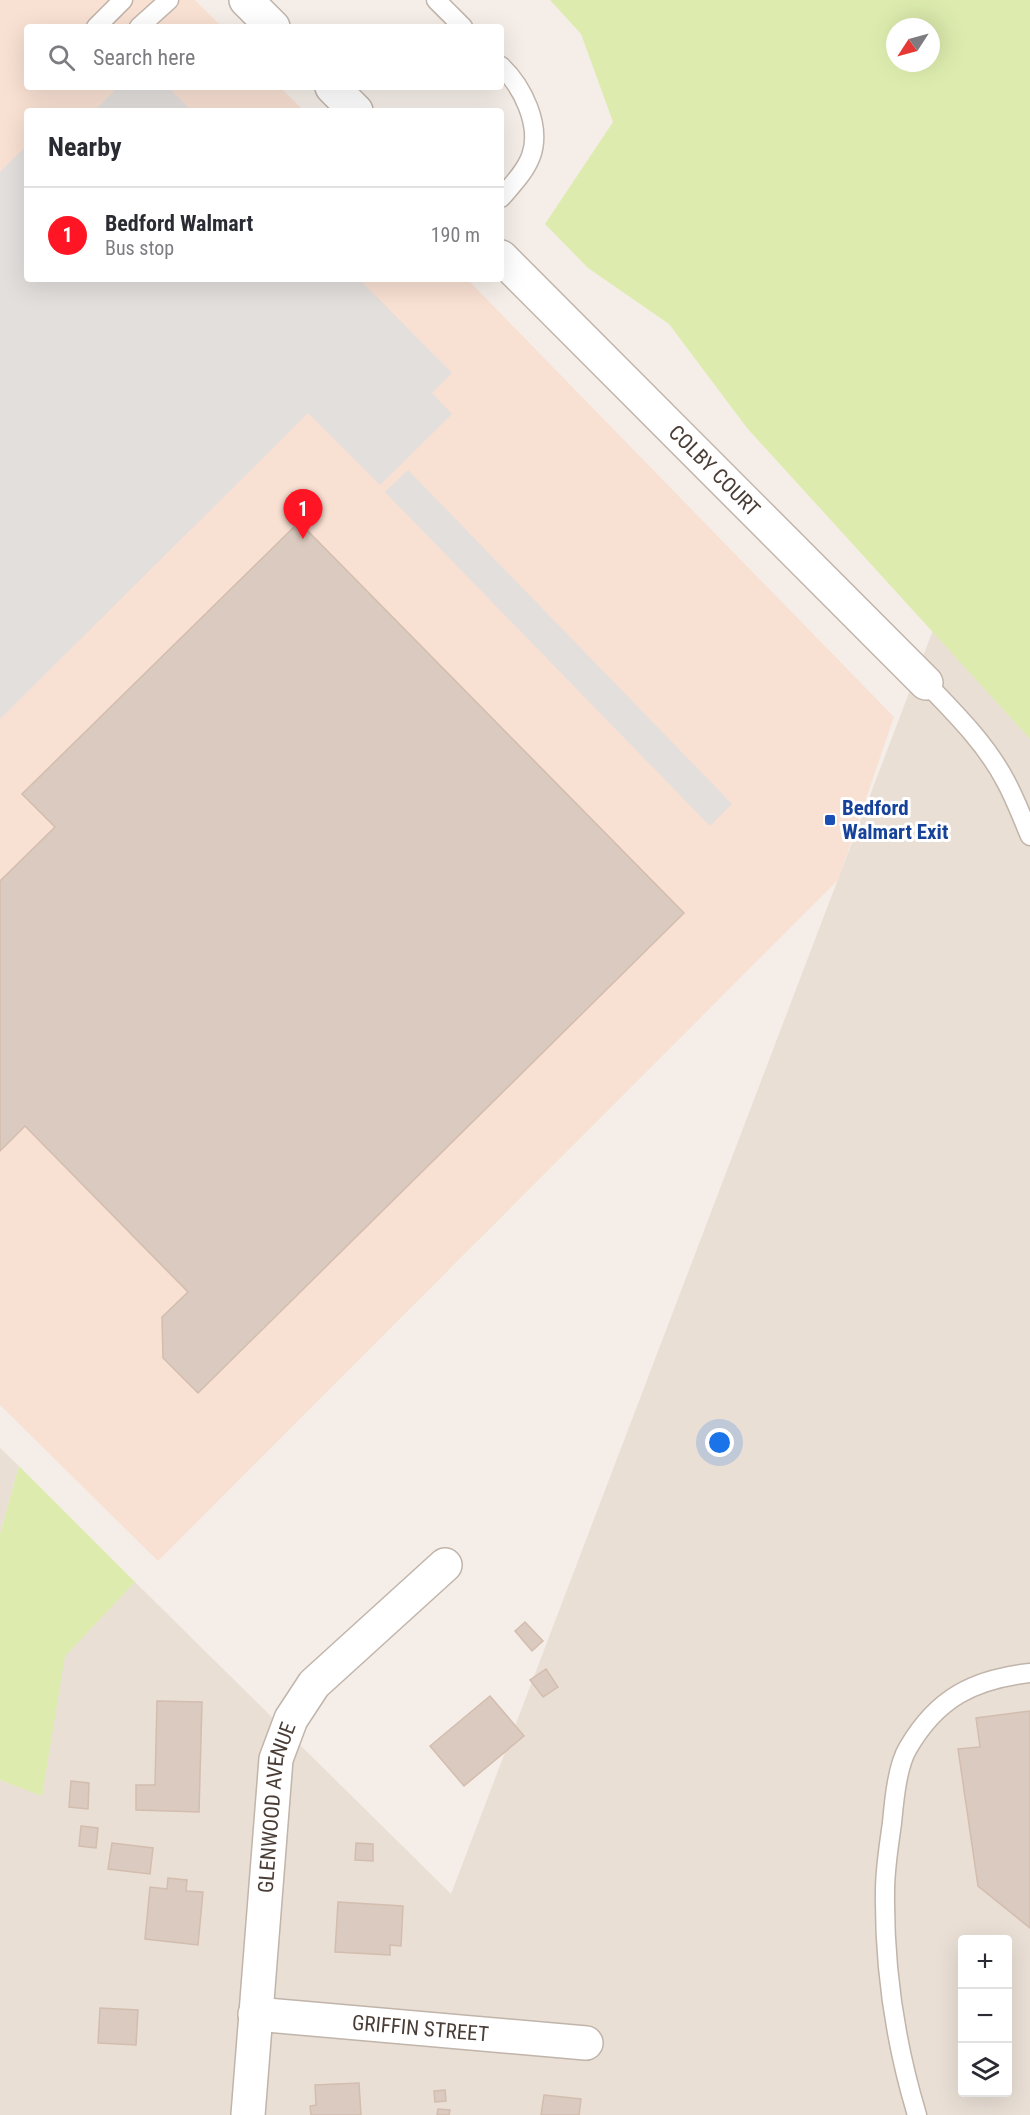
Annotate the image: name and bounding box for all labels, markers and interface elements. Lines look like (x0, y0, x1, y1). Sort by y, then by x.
north arrow (886, 18, 940, 72)
search box (24, 24, 504, 90)
icon: search (45, 41, 78, 74)
text: Search here (93, 45, 195, 70)
text: Nearby (48, 132, 122, 162)
text: Bedford Walmart (105, 211, 253, 236)
text: 1 (62, 223, 73, 247)
text: 190 m (431, 223, 480, 247)
text: Bus stop (105, 236, 174, 260)
street label: COLBY COURT (664, 420, 765, 521)
pin: 1 (284, 490, 322, 539)
place label: Bedford Walmart Exit (842, 796, 948, 844)
marker: Bedford Walmart Exit (823, 813, 837, 827)
your location (705, 1428, 734, 1457)
street label: GLENWOOD AVENUE (253, 1719, 301, 1894)
map controls (958, 1935, 1012, 2097)
button: + (958, 1935, 1012, 1989)
button: − (958, 1989, 1012, 2043)
street label: GRIFFIN STREET (351, 2011, 490, 2046)
button: layers (958, 2043, 1012, 2097)

